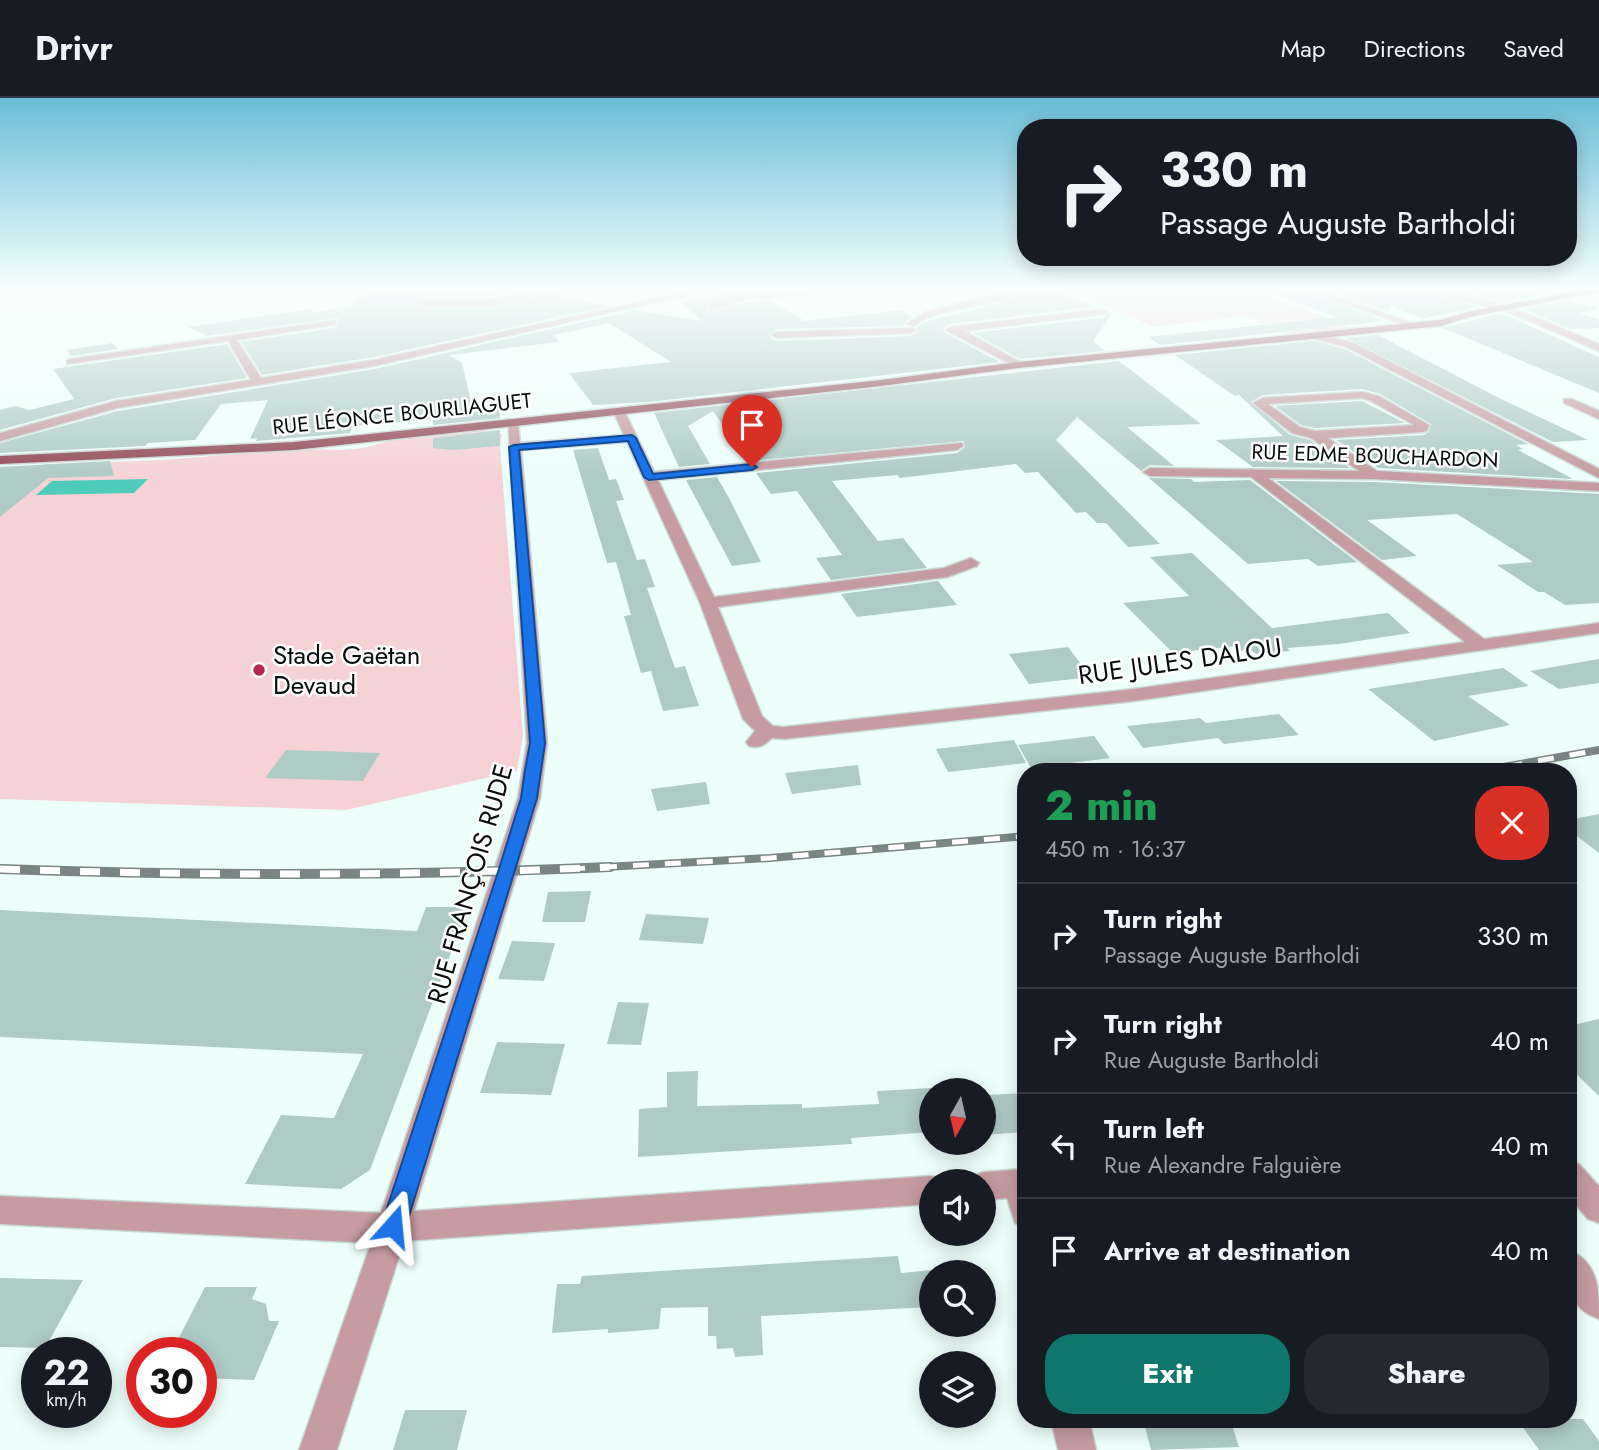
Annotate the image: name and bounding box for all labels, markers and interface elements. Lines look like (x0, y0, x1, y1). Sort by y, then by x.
text: Drivr (35, 25, 113, 72)
text: Map (1281, 31, 1326, 66)
text: Directions (1364, 31, 1465, 66)
text: Saved (1503, 31, 1564, 66)
text: 330 m (1160, 135, 1308, 205)
icon: right (1045, 147, 1136, 238)
text: Passage Auguste Bartholdi (1160, 200, 1517, 246)
street label: RUE LÉONCE BOURLIAGUET (271, 385, 533, 443)
pin (722, 395, 782, 467)
icon: arrive (733, 406, 771, 444)
street label: RUE EDME BOUCHARDON (1251, 437, 1499, 475)
street label: RUE JULES DALOU (1076, 628, 1284, 694)
place label: Stade Gaëtan Devaud (273, 636, 420, 704)
marker: Stade Gaëtan Devaud (251, 662, 267, 678)
street label: RUE FRANÇOIS RUDE (418, 760, 522, 1008)
text: 2 min (1045, 775, 1158, 836)
button: close (1475, 786, 1549, 860)
text: 450 m · 16:37 (1045, 832, 1186, 866)
text: Turn right (1104, 900, 1222, 938)
icon: right (1045, 917, 1083, 955)
text: 330 m (1477, 917, 1549, 955)
text: Passage Auguste Bartholdi (1104, 938, 1360, 972)
text: Turn right (1104, 1005, 1222, 1043)
icon: right (1045, 1022, 1083, 1060)
text: 40 m (1490, 1022, 1549, 1060)
text: Rue Auguste Bartholdi (1104, 1043, 1320, 1077)
north arrow (919, 1078, 996, 1155)
map controls (919, 1078, 996, 1428)
text: Turn left (1104, 1110, 1204, 1148)
icon: left (1045, 1127, 1083, 1165)
text: 40 m (1490, 1127, 1549, 1165)
text: Rue Alexandre Falguière (1104, 1148, 1341, 1182)
button: sound (919, 1169, 996, 1246)
position arrow (356, 1189, 430, 1263)
icon: arrive (1045, 1232, 1083, 1270)
text: Arrive at destination (1104, 1232, 1351, 1270)
text: 40 m (1490, 1232, 1549, 1270)
button: search (919, 1260, 996, 1337)
button: Exit (1045, 1334, 1290, 1414)
button: Share (1304, 1334, 1549, 1414)
speed limit sign: 30 (126, 1337, 217, 1428)
text: 22 (44, 1348, 89, 1398)
button: layers (919, 1351, 996, 1428)
text: km/h (46, 1387, 87, 1413)

